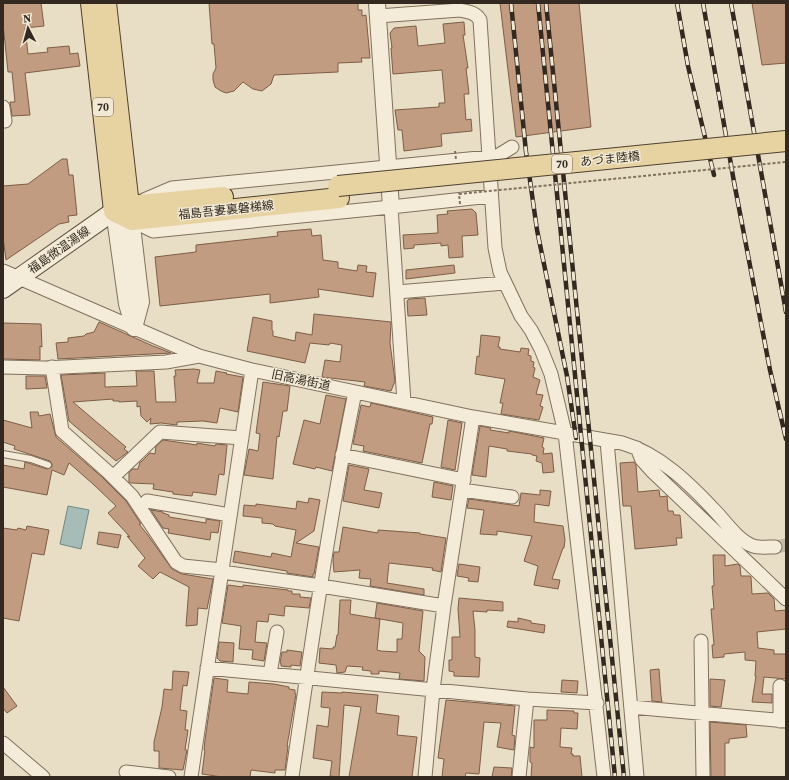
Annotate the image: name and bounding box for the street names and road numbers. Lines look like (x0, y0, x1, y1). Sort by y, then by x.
road number: 70 (93, 98, 113, 116)
street label: あづま陸橋 (579, 148, 641, 170)
road number: 70 (552, 155, 572, 173)
street label: 福島吾妻裏磐梯線 (177, 197, 275, 223)
street label: 福島微温湯線 (25, 223, 93, 277)
street label: 旧高湯街道 (270, 366, 332, 394)

